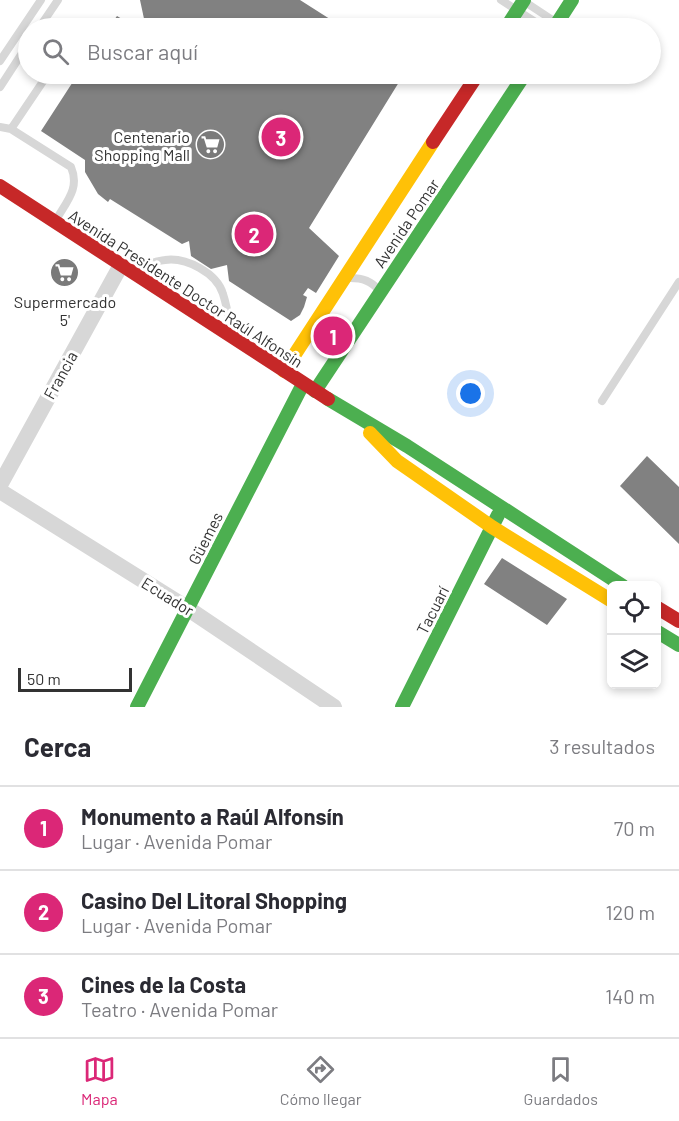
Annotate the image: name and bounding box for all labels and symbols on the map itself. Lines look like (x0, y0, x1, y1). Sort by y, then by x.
pin: 3 (262, 114, 300, 160)
place label: Centenario Shopping Mall (94, 127, 190, 164)
supermarket icon: Centenario Shopping Mall (195, 129, 227, 161)
street label: Avenida Pomar (369, 175, 443, 271)
street label: Avenida Presidente Doctor Raúl Alfonsín (65, 205, 307, 371)
pin: 2 (234, 212, 274, 256)
supermarket icon: Supermercado 5' (49, 257, 81, 289)
place label: Supermercado 5' (14, 292, 116, 329)
pin: 1 (314, 314, 352, 358)
street label: Francia (39, 348, 81, 402)
your location (456, 379, 485, 408)
street label: Güemes (184, 509, 226, 567)
street label: Ecuador (138, 573, 198, 620)
street label: Tacuarí (412, 582, 452, 637)
scale bar (18, 665, 132, 692)

